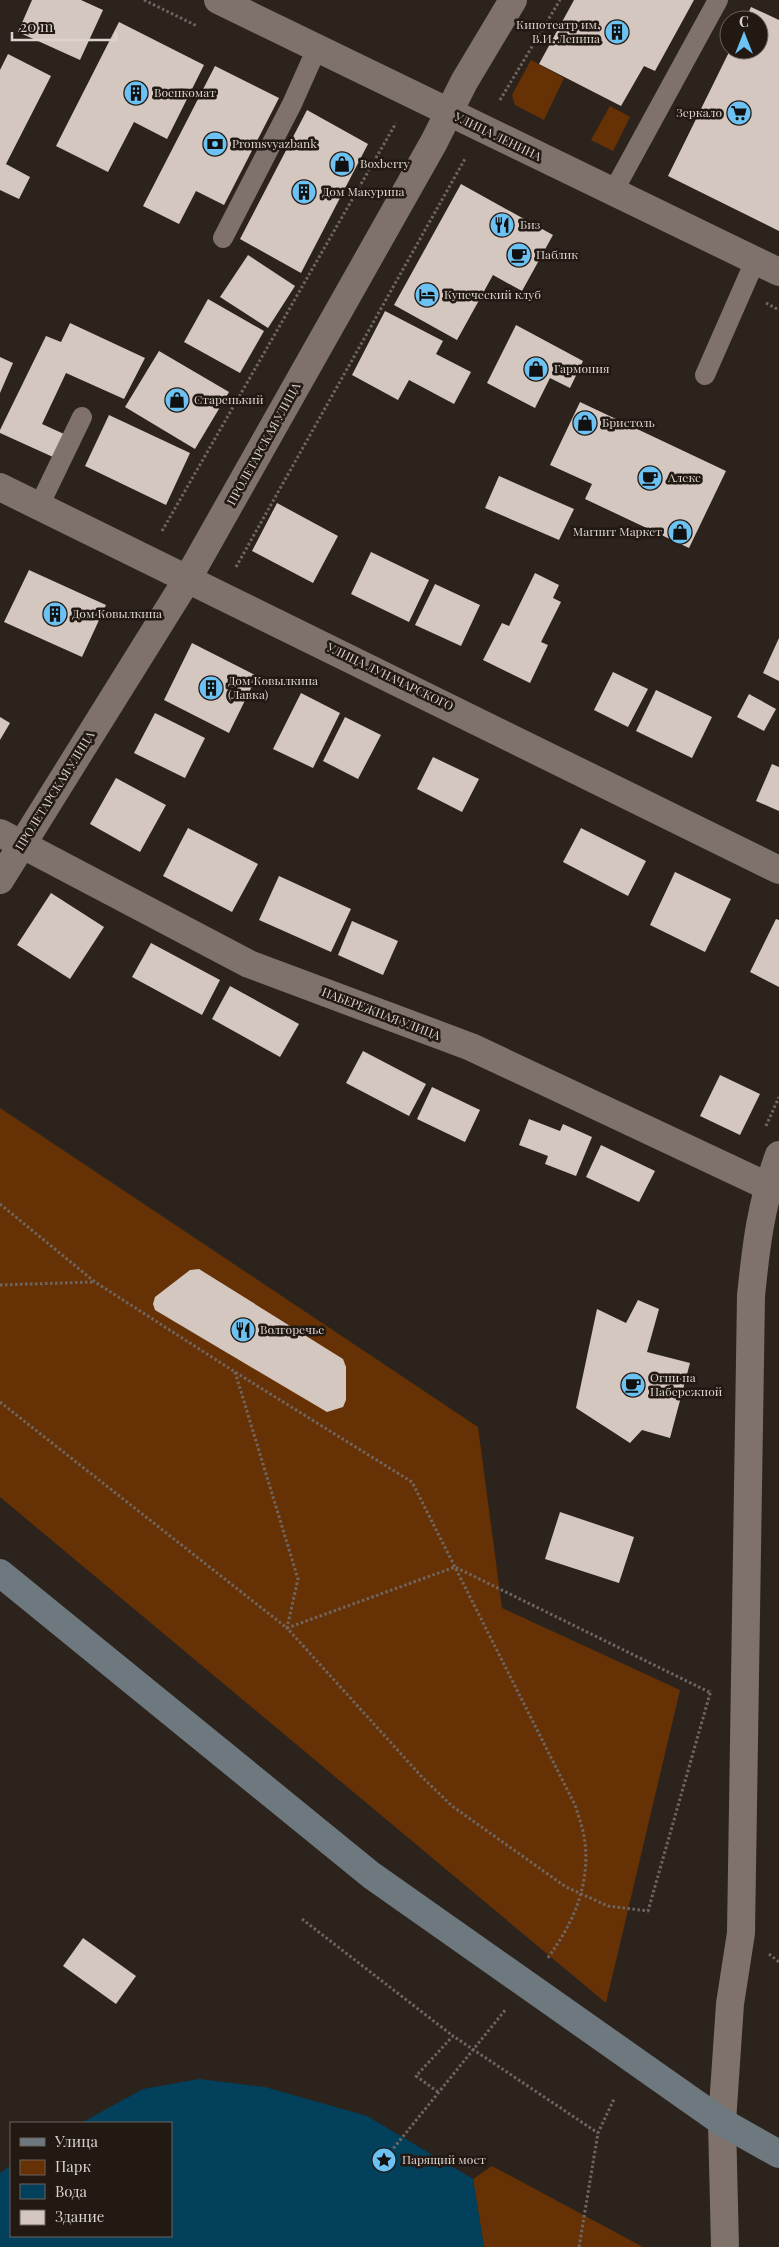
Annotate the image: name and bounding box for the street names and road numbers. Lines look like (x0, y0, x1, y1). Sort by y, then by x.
street label: УЛИЦА ЛЕНИНА (451, 108, 545, 164)
street label: ПРОЛЕТАРСКАЯ УЛИЦА (223, 379, 304, 508)
street label: УЛИЦА ЛУНАЧАРСКОГО (324, 638, 456, 714)
street label: ПРОЛЕТАРСКАЯ УЛИЦА (11, 727, 98, 853)
street label: НАБЕРЕЖНАЯ УЛИЦА (320, 983, 443, 1043)

